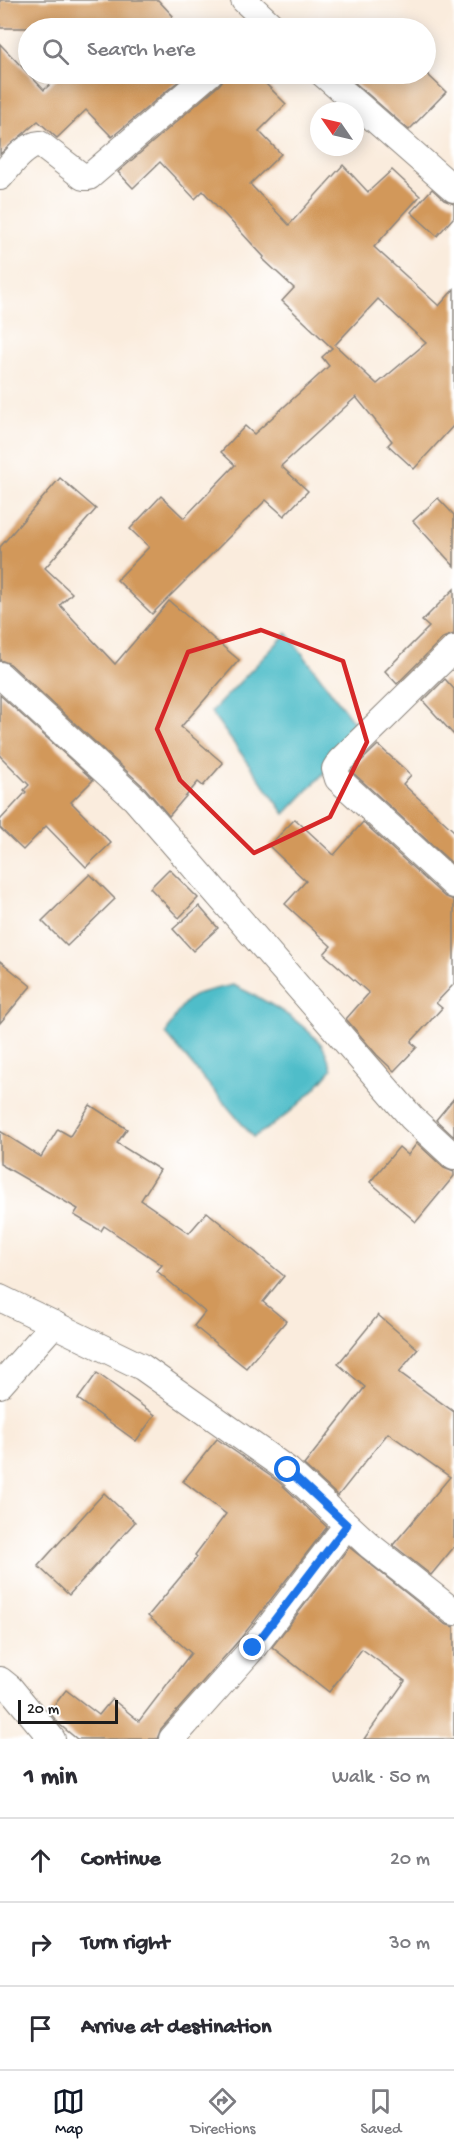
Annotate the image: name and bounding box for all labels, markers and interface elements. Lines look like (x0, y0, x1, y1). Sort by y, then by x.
search box (18, 18, 436, 84)
icon: search (39, 35, 72, 68)
text: Search here (87, 38, 195, 64)
north arrow (310, 102, 364, 156)
route start (274, 1456, 300, 1482)
route end (239, 1634, 265, 1660)
scale bar (18, 1697, 118, 1724)
text: 20 m (27, 1701, 59, 1720)
text: 1 min (24, 1763, 77, 1794)
text: Walk · 50 m (332, 1767, 430, 1790)
icon: ahead (24, 1844, 57, 1877)
text: Continue (81, 1847, 161, 1873)
text: 20 m (390, 1849, 430, 1872)
icon: right (24, 1928, 57, 1961)
text: Turn right (81, 1931, 169, 1957)
text: 30 m (389, 1933, 430, 1956)
icon: arrive (24, 2012, 57, 2045)
text: Arrive at destination (81, 2015, 271, 2041)
tab: Map (52, 2085, 85, 2140)
tab: Directions (190, 2085, 256, 2140)
tab: Saved (360, 2085, 401, 2140)

